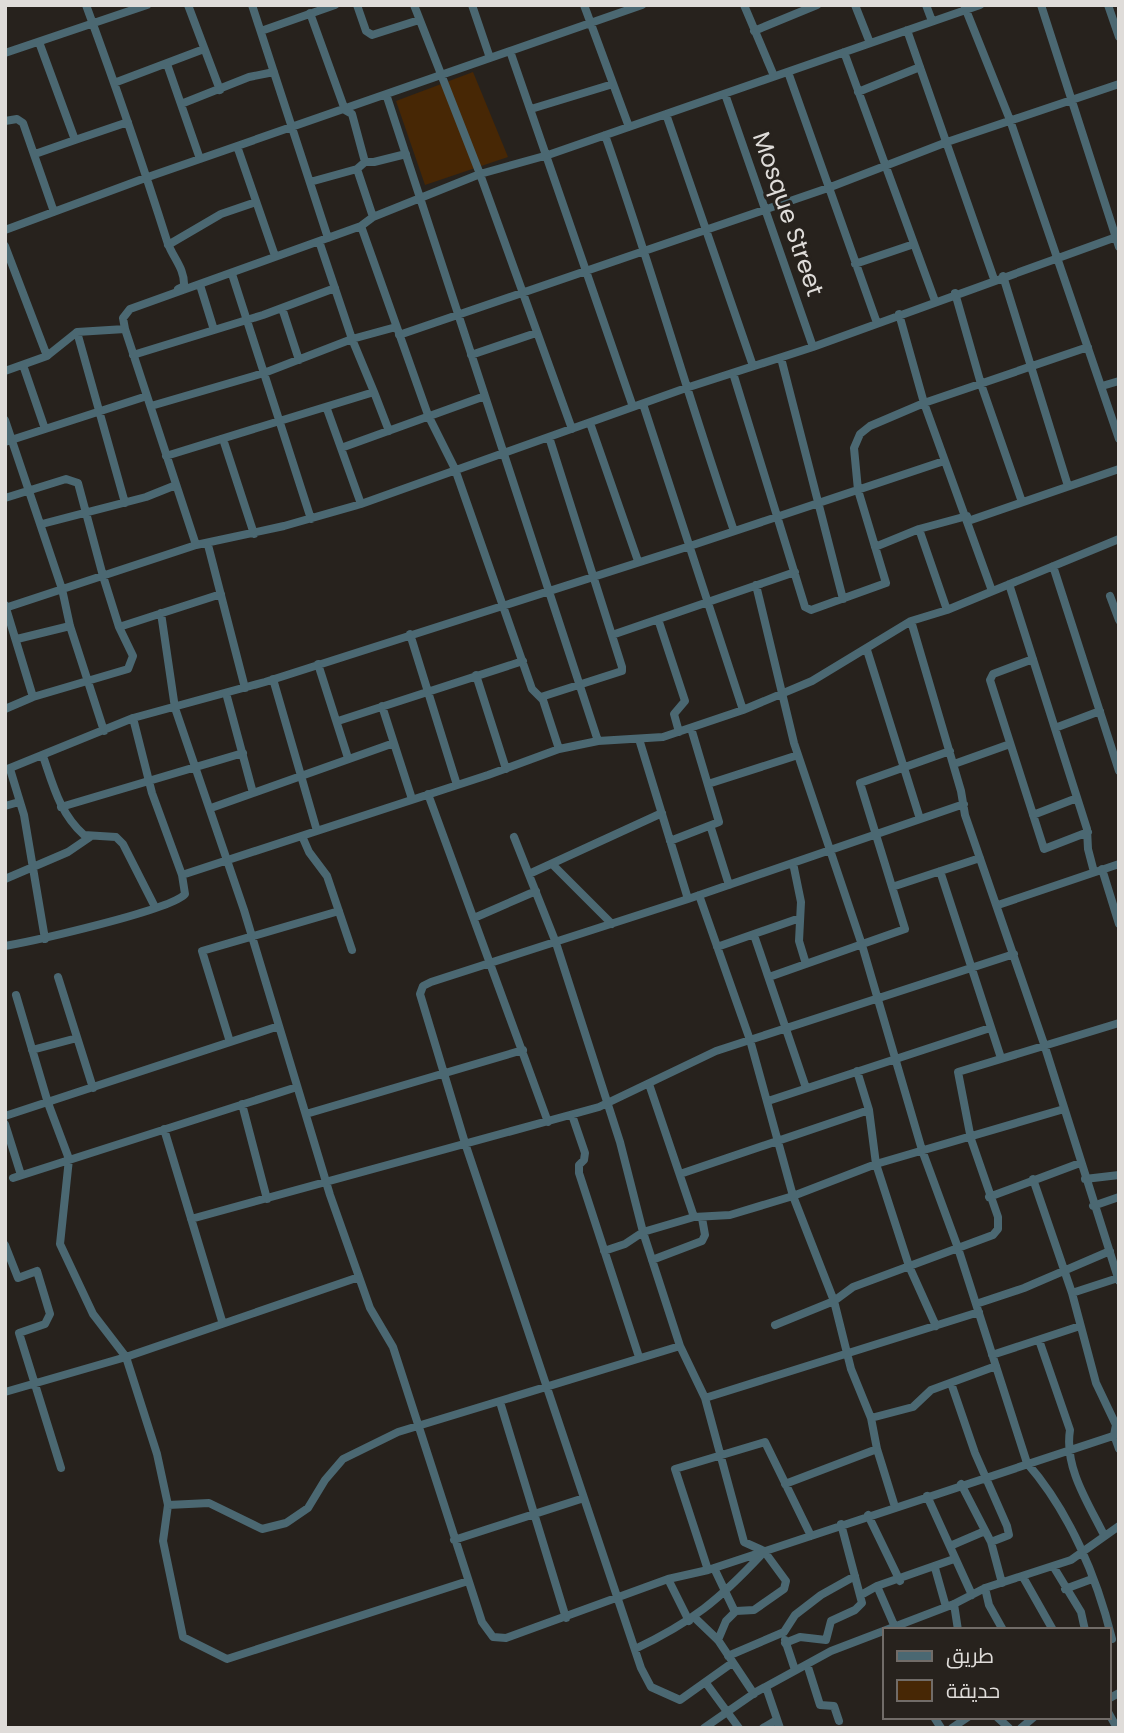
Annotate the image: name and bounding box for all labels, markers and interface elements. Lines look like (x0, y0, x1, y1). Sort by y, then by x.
street label: Mosque Street (745, 127, 832, 300)
legend (883, 1628, 1110, 1719)
text: طريق (946, 1641, 994, 1670)
text: حديقة (946, 1676, 1000, 1705)

